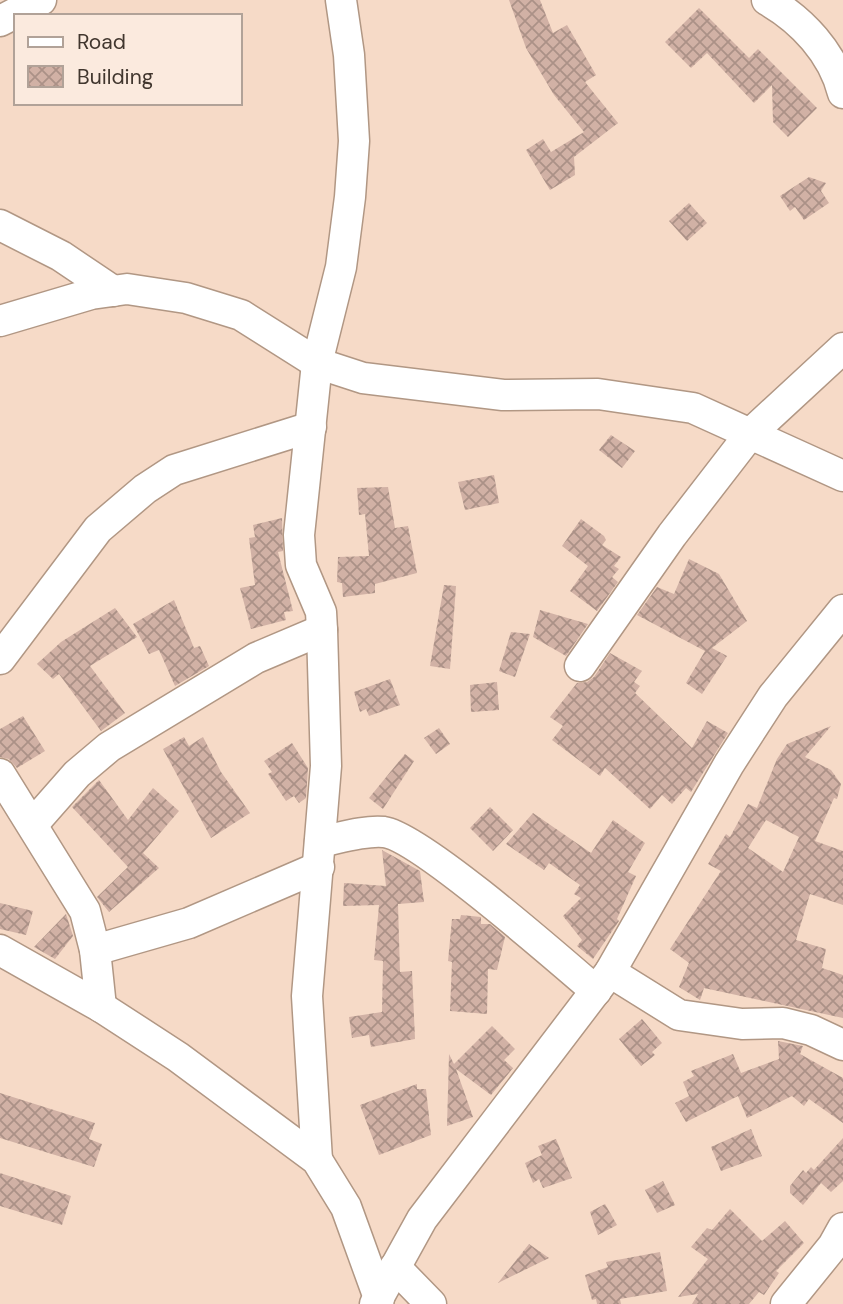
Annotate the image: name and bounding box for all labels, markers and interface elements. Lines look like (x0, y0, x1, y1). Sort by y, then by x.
legend (14, 14, 242, 105)
text: Road (77, 28, 126, 56)
text: Building (77, 63, 154, 91)

